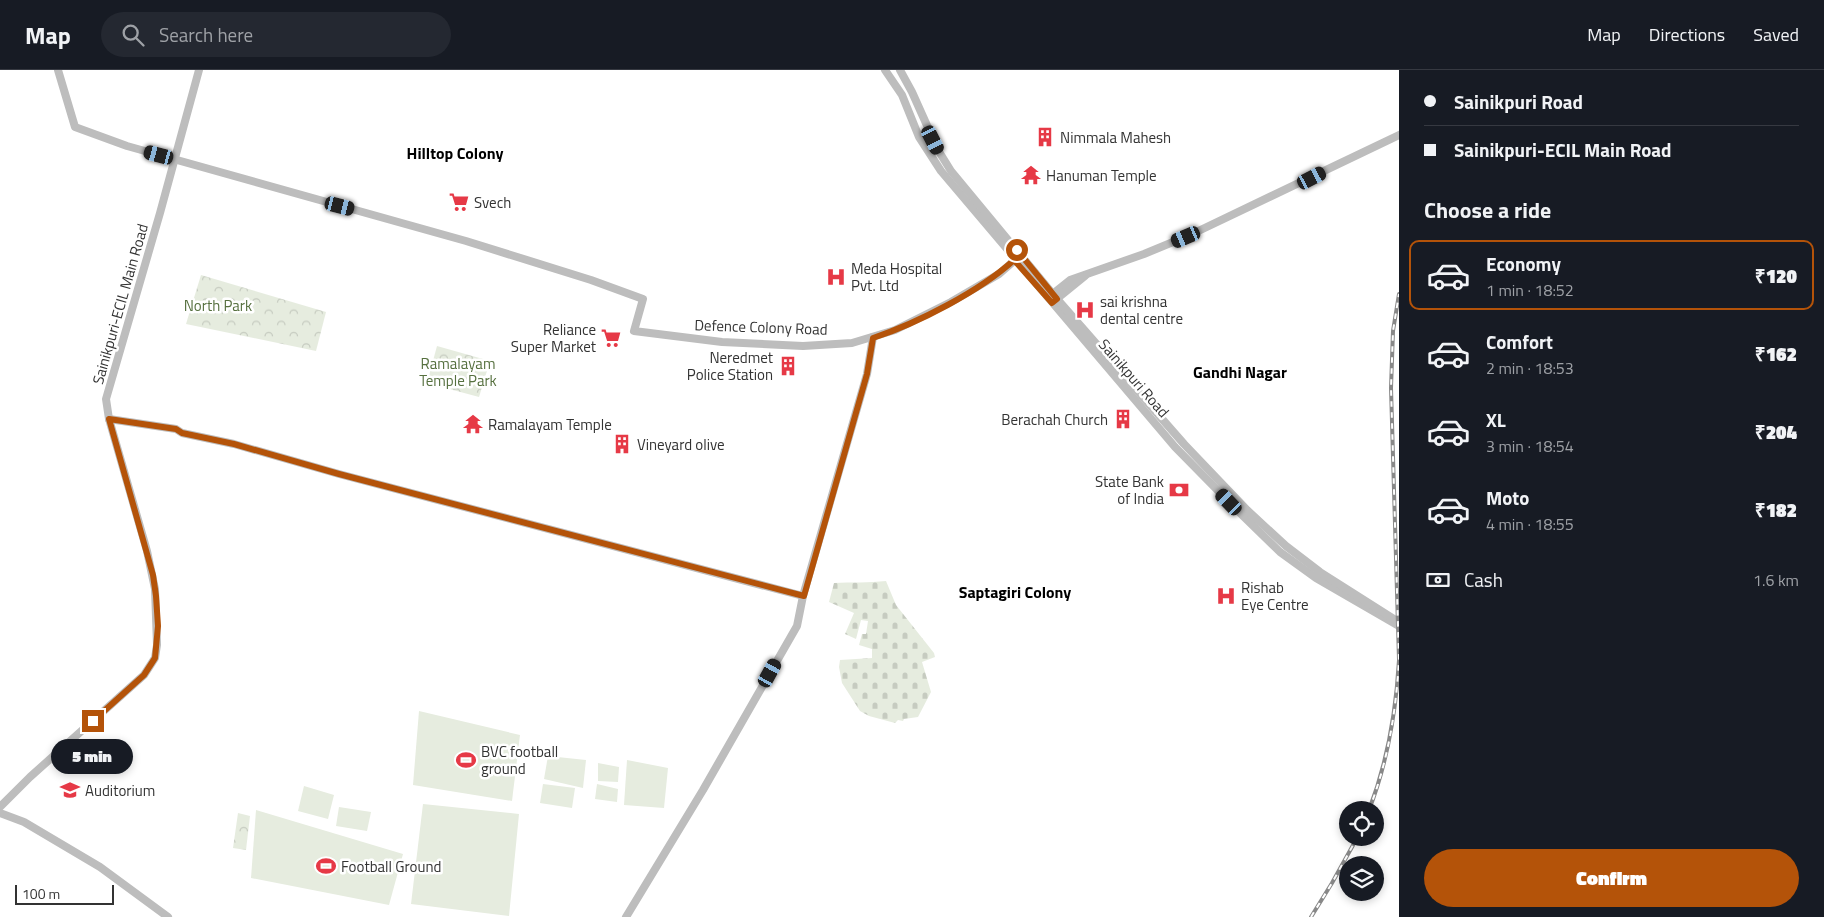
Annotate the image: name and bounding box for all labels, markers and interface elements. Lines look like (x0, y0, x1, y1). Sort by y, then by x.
search box (101, 12, 451, 57)
text: Map (25, 17, 71, 53)
text: Search here (159, 20, 253, 49)
icon: search (119, 21, 147, 49)
text: Map (1587, 21, 1621, 48)
text: Directions (1649, 21, 1725, 48)
text: Saved (1753, 21, 1799, 48)
text: Sainikpuri Road (1454, 87, 1583, 116)
car (919, 123, 946, 157)
building icon: Nimmala Mahesh (1034, 126, 1056, 148)
place label: Nimmala Mahesh (1060, 126, 1171, 149)
text: Sainikpuri-ECIL Main Road (1454, 135, 1672, 164)
district label: Hilltop Colony (407, 141, 503, 165)
car (142, 144, 175, 166)
temple icon: Hanuman Temple (1020, 164, 1042, 186)
place label: Hanuman Temple (1046, 164, 1157, 187)
car (1295, 165, 1328, 191)
supermarket icon: Svech (448, 191, 470, 213)
place label: Svech (474, 191, 511, 214)
text: Choose a ride (1424, 193, 1551, 227)
car (323, 195, 356, 217)
street label: Sainikpuri-ECIL Main Road (86, 221, 154, 387)
car (1169, 224, 1202, 250)
route start (1006, 239, 1028, 261)
text: Economy (1486, 249, 1561, 278)
icon: car (1426, 253, 1471, 298)
place label: Meda Hospital Pvt. Ltd (851, 257, 942, 297)
text: ₹120 (1755, 261, 1797, 290)
hospital icon: Meda Hospital Pvt. Ltd (825, 266, 847, 288)
text: 1 min · 18:52 (1486, 278, 1574, 302)
place label: sai krishna dental centre (1100, 290, 1183, 330)
park label: North Park (184, 294, 252, 317)
hospital icon: sai krishna dental centre (1074, 299, 1096, 321)
street label: Defence Colony Road (694, 313, 828, 341)
place label: Reliance Super Market (511, 318, 597, 358)
supermarket icon: Reliance Super Market (600, 327, 622, 349)
text: Comfort (1486, 327, 1553, 356)
icon: car (1426, 331, 1471, 376)
street label: Sainikpuri Road (1093, 334, 1175, 422)
text: ₹162 (1755, 339, 1797, 368)
place label: Neredmet Police Station (687, 346, 774, 386)
park label: Ramalayam Temple Park (419, 352, 497, 392)
building icon: Neredmet Police Station (777, 355, 799, 377)
text: 2 min · 18:53 (1486, 356, 1574, 380)
district label: Gandhi Nagar (1193, 360, 1287, 384)
text: XL (1486, 405, 1506, 434)
place label: Berachah Church (1001, 408, 1108, 431)
building icon: Berachah Church (1112, 408, 1134, 430)
icon: car (1426, 409, 1471, 454)
temple icon: Ramalayam Temple (462, 413, 484, 435)
place label: Ramalayam Temple (488, 413, 612, 436)
text: ₹204 (1755, 417, 1797, 446)
building icon: Vineyard olive (611, 433, 633, 455)
place label: Vineyard olive (637, 433, 725, 456)
text: 3 min · 18:54 (1486, 434, 1574, 458)
place label: State Bank of India (1095, 470, 1164, 510)
bank icon: State Bank of India (1168, 479, 1190, 501)
text: Moto (1486, 483, 1529, 512)
car (1213, 486, 1244, 518)
icon: car (1426, 487, 1471, 532)
text: ₹182 (1755, 495, 1797, 524)
text: 4 min · 18:55 (1486, 512, 1574, 536)
text: Cash (1464, 565, 1503, 594)
icon: cash (1424, 566, 1452, 594)
text: 1.6 km (1753, 568, 1799, 592)
place label: Rishab Eye Centre (1241, 576, 1309, 616)
district label: Saptagiri Colony (959, 580, 1071, 604)
hospital icon: Rishab Eye Centre (1215, 585, 1237, 607)
car (756, 656, 783, 690)
route end (82, 710, 104, 732)
callout: 5 min (52, 738, 134, 774)
place label: BVC football ground (481, 740, 558, 780)
text: 5 min (72, 744, 112, 768)
sports icon: BVC football ground (455, 749, 477, 771)
school or university icon: Auditorium (59, 779, 81, 801)
place label: Auditorium (85, 779, 155, 802)
map controls (1339, 801, 1384, 901)
button: locate (1339, 801, 1384, 846)
button: Confirm (1424, 849, 1799, 907)
sports icon: Football Ground (315, 855, 337, 877)
place label: Football Ground (341, 855, 441, 878)
button: layers (1339, 856, 1384, 901)
scale bar (15, 882, 114, 905)
text: 100 m (22, 883, 60, 904)

